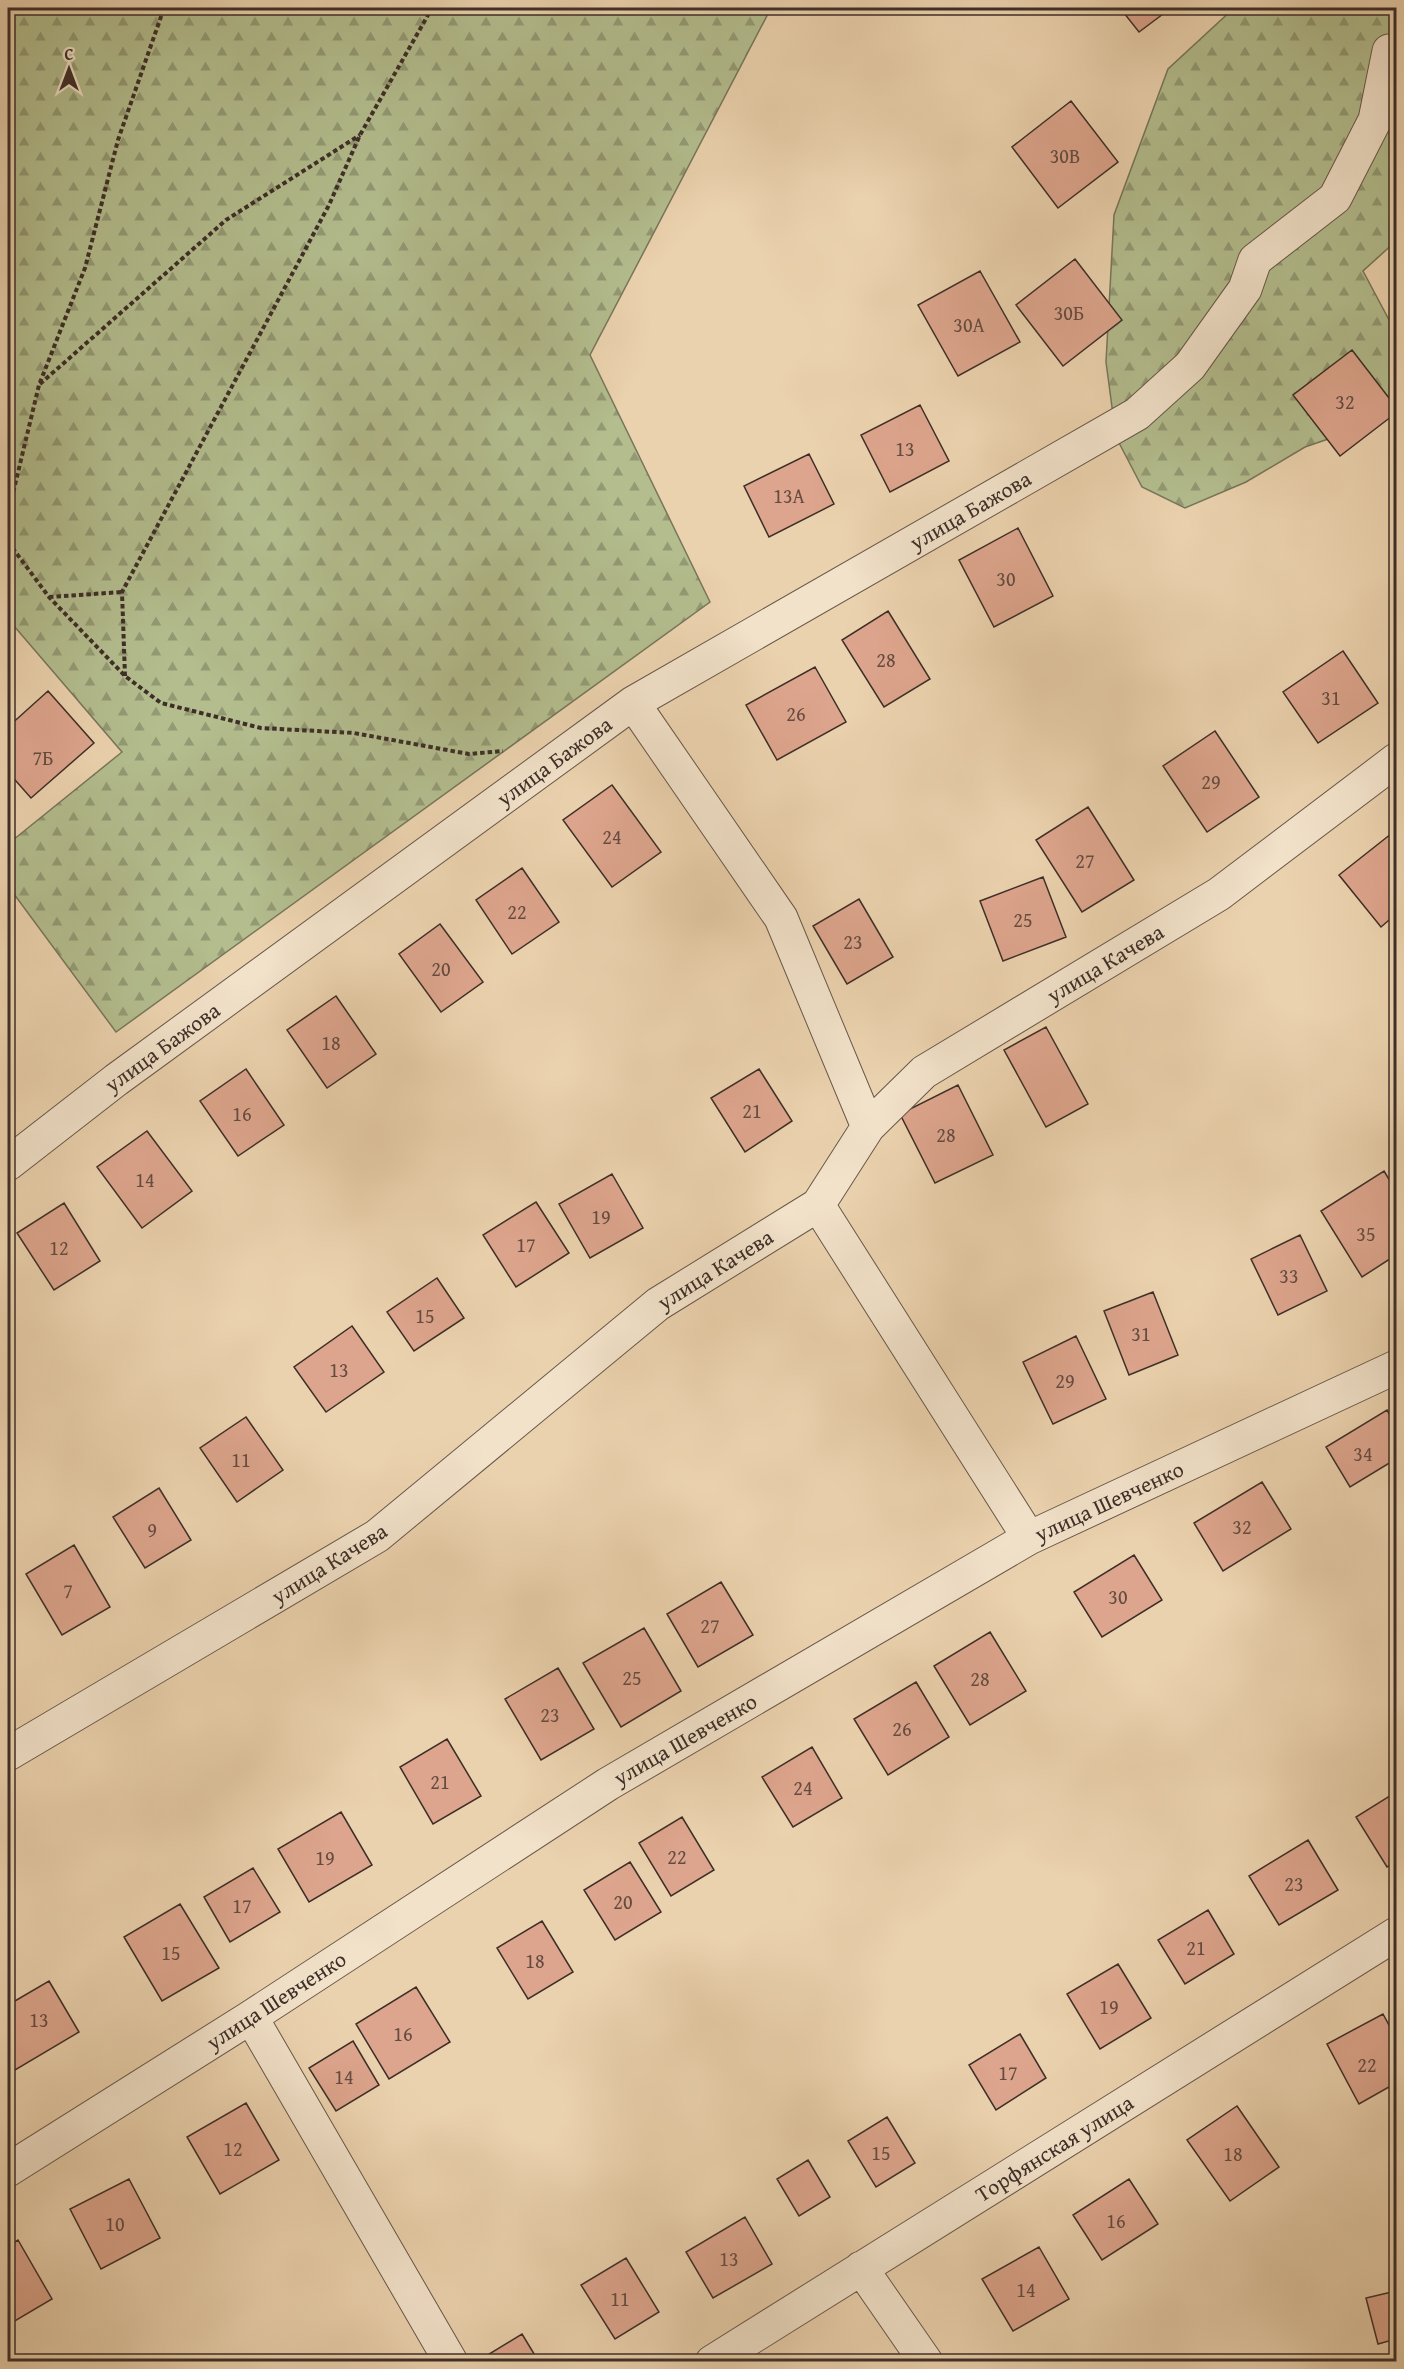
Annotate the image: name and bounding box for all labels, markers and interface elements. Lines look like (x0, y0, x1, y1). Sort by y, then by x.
north arrow (39, 39, 99, 99)
text: С (64, 42, 74, 66)
house number: 30В (1050, 141, 1080, 170)
house number: 30Б (1054, 298, 1084, 327)
house number: 30А (953, 310, 985, 339)
house number: 32 (1335, 387, 1355, 416)
house number: 13 (895, 434, 915, 463)
street label: улица Бажова (902, 462, 1037, 558)
house number: 13А (773, 481, 805, 510)
house number: 30 (996, 564, 1016, 593)
house number: 28 (876, 645, 896, 674)
house number: 31 (1321, 683, 1341, 712)
house number: 26 (786, 699, 806, 728)
street label: улица Бажова (489, 708, 619, 814)
house number: 7Б (33, 743, 53, 772)
house number: 29 (1201, 767, 1221, 796)
house number: 24 (602, 822, 622, 851)
house number: 27 (1075, 846, 1095, 875)
house number: 22 (507, 897, 527, 926)
house number: 25 (1013, 905, 1033, 934)
street label: улица Качева (1040, 915, 1170, 1011)
house number: 23 (843, 927, 863, 956)
house number: 20 (431, 954, 451, 983)
street label: улица Бажова (97, 994, 227, 1100)
house number: 18 (321, 1028, 341, 1057)
house number: 21 (742, 1096, 762, 1125)
house number: 16 (232, 1099, 252, 1128)
house number: 28 (936, 1120, 956, 1149)
house number: 14 (135, 1165, 155, 1194)
house number: 19 (591, 1202, 611, 1231)
house number: 35 (1356, 1219, 1376, 1248)
street label: улица Качева (650, 1220, 780, 1318)
house number: 17 (516, 1230, 536, 1259)
house number: 12 (49, 1233, 69, 1262)
house number: 33 (1279, 1261, 1299, 1290)
house number: 15 (415, 1301, 435, 1330)
house number: 31 (1131, 1319, 1151, 1348)
house number: 13 (329, 1355, 349, 1384)
house number: 29 (1055, 1366, 1075, 1395)
house number: 34 (1353, 1439, 1373, 1468)
house number: 11 (231, 1445, 251, 1474)
street label: улица Шевченко (1028, 1452, 1189, 1550)
house number: 32 (1232, 1512, 1252, 1541)
street label: улица Качева (264, 1514, 394, 1612)
house number: 9 (147, 1515, 157, 1544)
house number: 7 (63, 1576, 73, 1605)
house number: 30 (1108, 1582, 1128, 1611)
house number: 27 (700, 1611, 720, 1640)
house number: 25 (622, 1663, 642, 1692)
house number: 28 (970, 1664, 990, 1693)
street label: улица Шевченко (606, 1685, 763, 1794)
house number: 23 (540, 1700, 560, 1729)
house number: 26 (892, 1714, 912, 1743)
house number: 21 (430, 1767, 450, 1796)
house number: 24 (793, 1773, 813, 1802)
house number: 22 (667, 1842, 687, 1871)
house number: 19 (315, 1843, 335, 1872)
house number: 23 (1284, 1869, 1304, 1898)
house number: 20 (613, 1887, 633, 1916)
house number: 17 (232, 1891, 252, 1920)
house number: 21 (1186, 1933, 1206, 1962)
house number: 15 (161, 1938, 181, 1967)
street label: улица Шевченко (199, 1943, 352, 2058)
house number: 18 (525, 1946, 545, 1975)
house number: 19 (1099, 1992, 1119, 2021)
house number: 13 (29, 2005, 49, 2034)
house number: 16 (393, 2019, 413, 2048)
house number: 22 (1357, 2050, 1377, 2079)
house number: 17 (998, 2058, 1018, 2087)
house number: 14 (334, 2062, 354, 2091)
street label: Торфянская улица (969, 2086, 1140, 2210)
house number: 12 (223, 2134, 243, 2163)
house number: 15 (871, 2138, 891, 2167)
house number: 18 (1223, 2139, 1243, 2168)
house number: 16 (1106, 2206, 1126, 2235)
house number: 10 (105, 2209, 125, 2238)
house number: 13 (719, 2244, 739, 2273)
house number: 14 (1016, 2275, 1036, 2304)
house number: 11 (610, 2284, 630, 2313)

